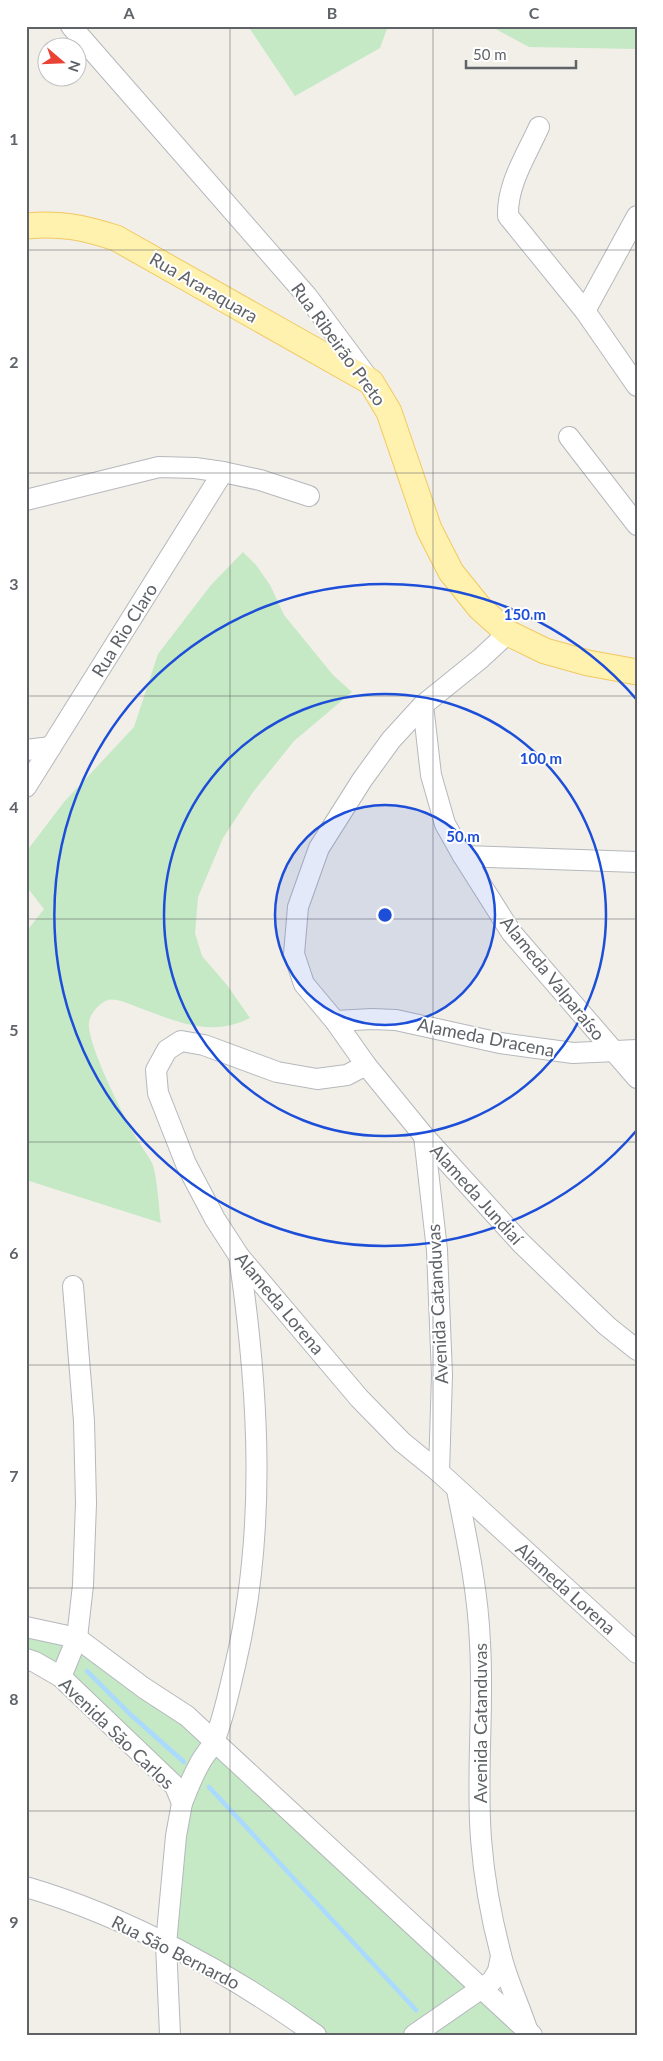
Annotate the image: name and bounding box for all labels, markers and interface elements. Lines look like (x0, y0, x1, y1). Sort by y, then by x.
text: A (122, 3, 135, 22)
text: B (327, 3, 337, 22)
text: C (529, 3, 540, 22)
north arrow (38, 38, 88, 88)
scale bar (466, 38, 576, 70)
text: 50 m (473, 45, 507, 63)
text: N (65, 59, 85, 74)
text: 1 (9, 129, 19, 148)
street label: Rua Araraquara (146, 247, 262, 327)
street label: Rua Ribeirão Preto (287, 278, 391, 410)
text: 2 (9, 352, 19, 371)
text: 3 (9, 574, 19, 593)
street label: Rua Rio Claro (86, 579, 162, 681)
text: 150 m (504, 605, 546, 623)
text: 100 m (520, 749, 562, 767)
text: 4 (9, 797, 19, 816)
text: 50 m (446, 827, 480, 845)
centre of rings (376, 906, 394, 924)
street label: Alameda Valparaíso (496, 911, 610, 1045)
street label: Alameda Dracena (416, 1013, 556, 1061)
text: 5 (9, 1020, 19, 1039)
street label: Alameda Jundiaí (426, 1139, 528, 1249)
street label: Avenida Catanduvas (422, 1223, 452, 1385)
text: 6 (9, 1243, 19, 1262)
street label: Alameda Lorena (231, 1247, 329, 1359)
text: 7 (9, 1466, 19, 1485)
street label: Alameda Lorena (512, 1537, 620, 1639)
street label: Avenida Catanduvas (469, 1643, 491, 1803)
street label: Avenida São Carlos (55, 1673, 179, 1794)
text: 8 (9, 1689, 19, 1708)
street label: Rua São Bernardo (108, 1910, 244, 1994)
text: 9 (9, 1912, 19, 1931)

